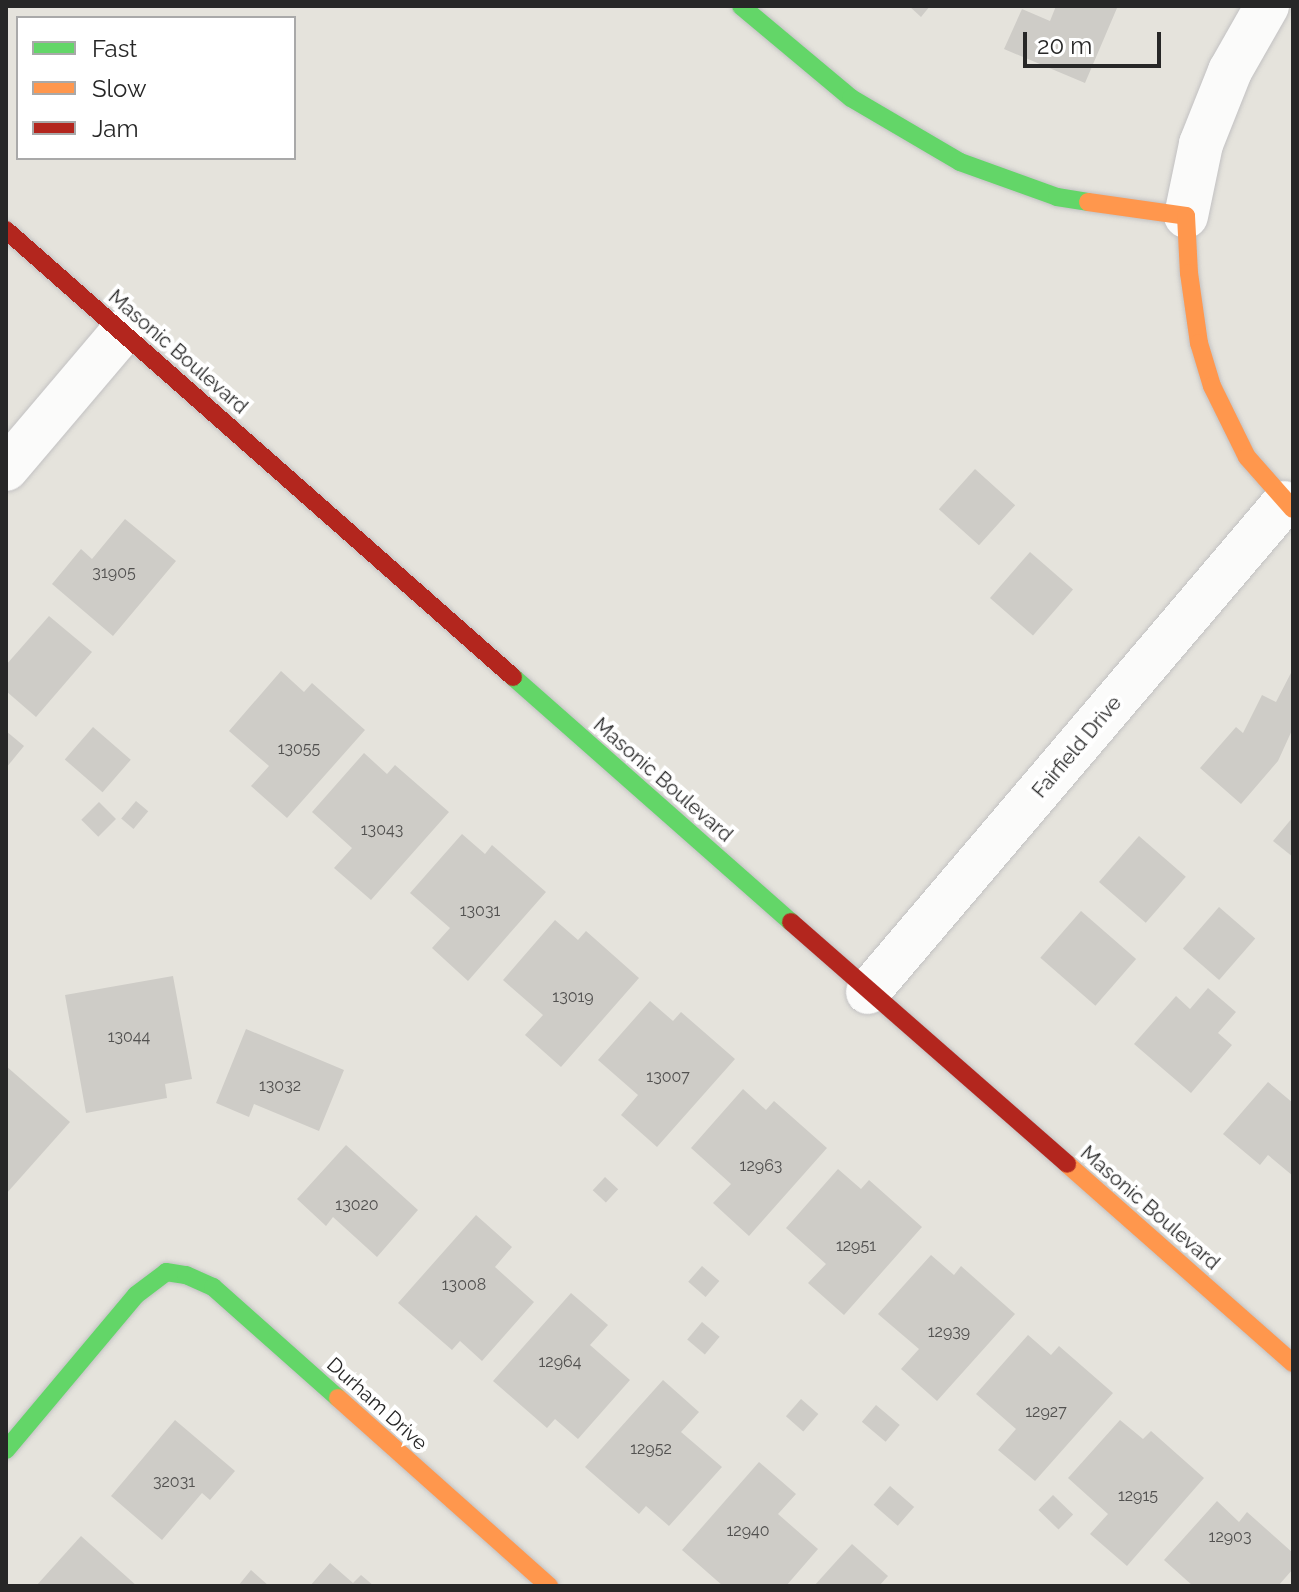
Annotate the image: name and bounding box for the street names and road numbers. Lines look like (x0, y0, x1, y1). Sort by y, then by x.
street label: Masonic Boulevard (104, 285, 252, 419)
street label: Fairfield Drive (1028, 691, 1126, 803)
street label: Masonic Boulevard (589, 713, 737, 847)
street label: Masonic Boulevard (1076, 1141, 1224, 1275)
street label: Durham Drive (322, 1353, 432, 1455)

